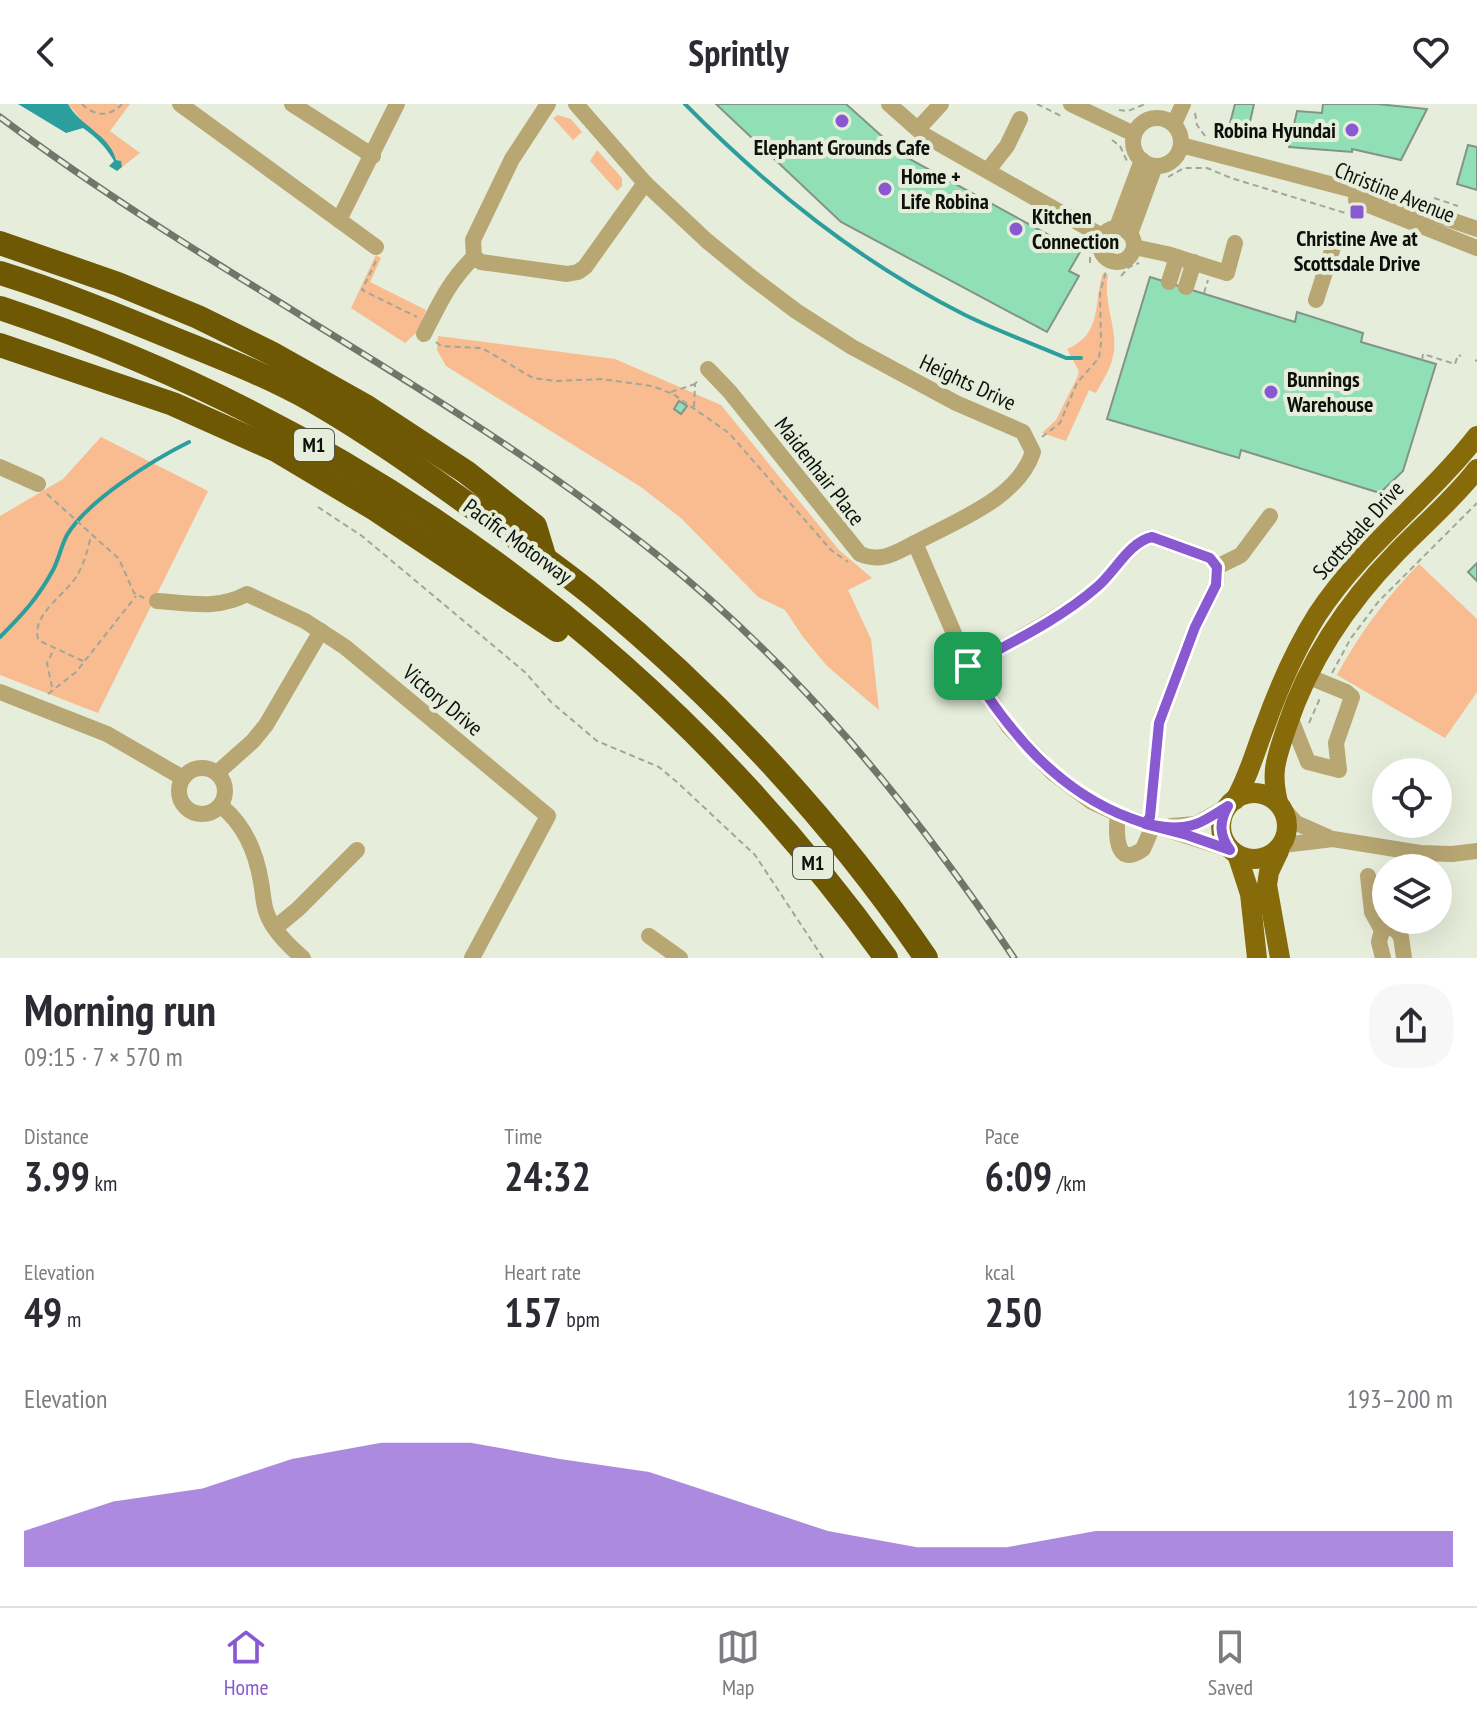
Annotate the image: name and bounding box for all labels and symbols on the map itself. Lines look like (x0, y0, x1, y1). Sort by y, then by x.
marker: Elephant Grounds Cafe (833, 112, 851, 130)
place label: Robina Hyundai (1214, 116, 1336, 144)
marker: Robina Hyundai (1343, 121, 1361, 139)
place label: Elephant Grounds Cafe (754, 133, 930, 161)
street label: Christine Avenue (1331, 155, 1459, 229)
place label: Home + Life Robina (901, 162, 989, 215)
marker: Home + Life Robina (876, 180, 894, 198)
place label: Kitchen Connection (1032, 202, 1119, 255)
marker: Christine Ave at Scottsdale Drive (1348, 203, 1366, 221)
marker: Kitchen Connection (1007, 220, 1025, 238)
place label: Christine Ave at Scottsdale Drive (1294, 224, 1420, 277)
street label: Heights Drive (915, 348, 1021, 416)
place label: Bunnings Warehouse (1286, 365, 1373, 418)
marker: Bunnings Warehouse (1262, 383, 1280, 401)
street label: Maidenhair Place (769, 411, 871, 531)
road number: M1 (294, 429, 334, 461)
street label: Scottsdale Drive (1306, 475, 1410, 585)
street label: Pacific Motorway (458, 492, 578, 590)
pin (934, 632, 1002, 700)
street label: Victory Drive (396, 658, 489, 742)
road number: M1 (793, 847, 833, 879)

